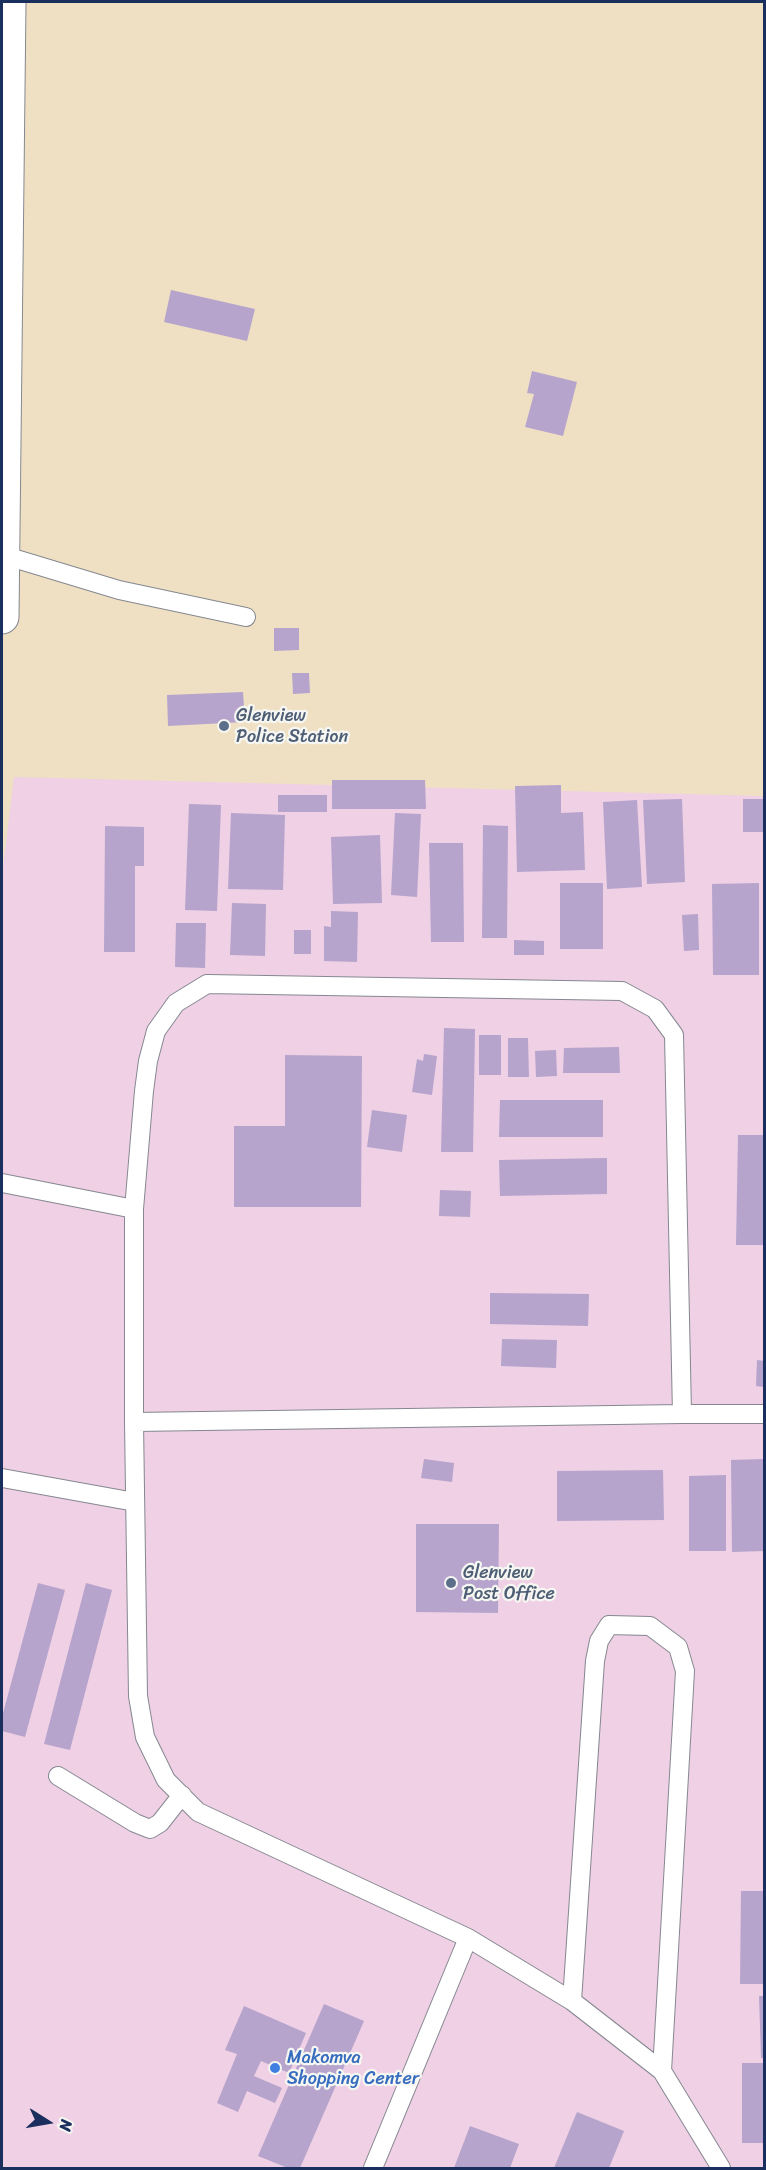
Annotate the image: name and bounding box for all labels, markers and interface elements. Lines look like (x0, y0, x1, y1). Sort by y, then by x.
place label: Glenview Police Station (236, 705, 348, 748)
marker: Glenview Police Station (217, 719, 231, 733)
place label: Glenview Post Office (463, 1562, 555, 1604)
marker: Glenview Post Office (444, 1576, 458, 1590)
place label: Makomva Shopping Center (287, 2047, 419, 2090)
marker: Makomva Shopping Center (268, 2061, 282, 2075)
north arrow (18, 2092, 78, 2152)
text: N (51, 2117, 81, 2134)

